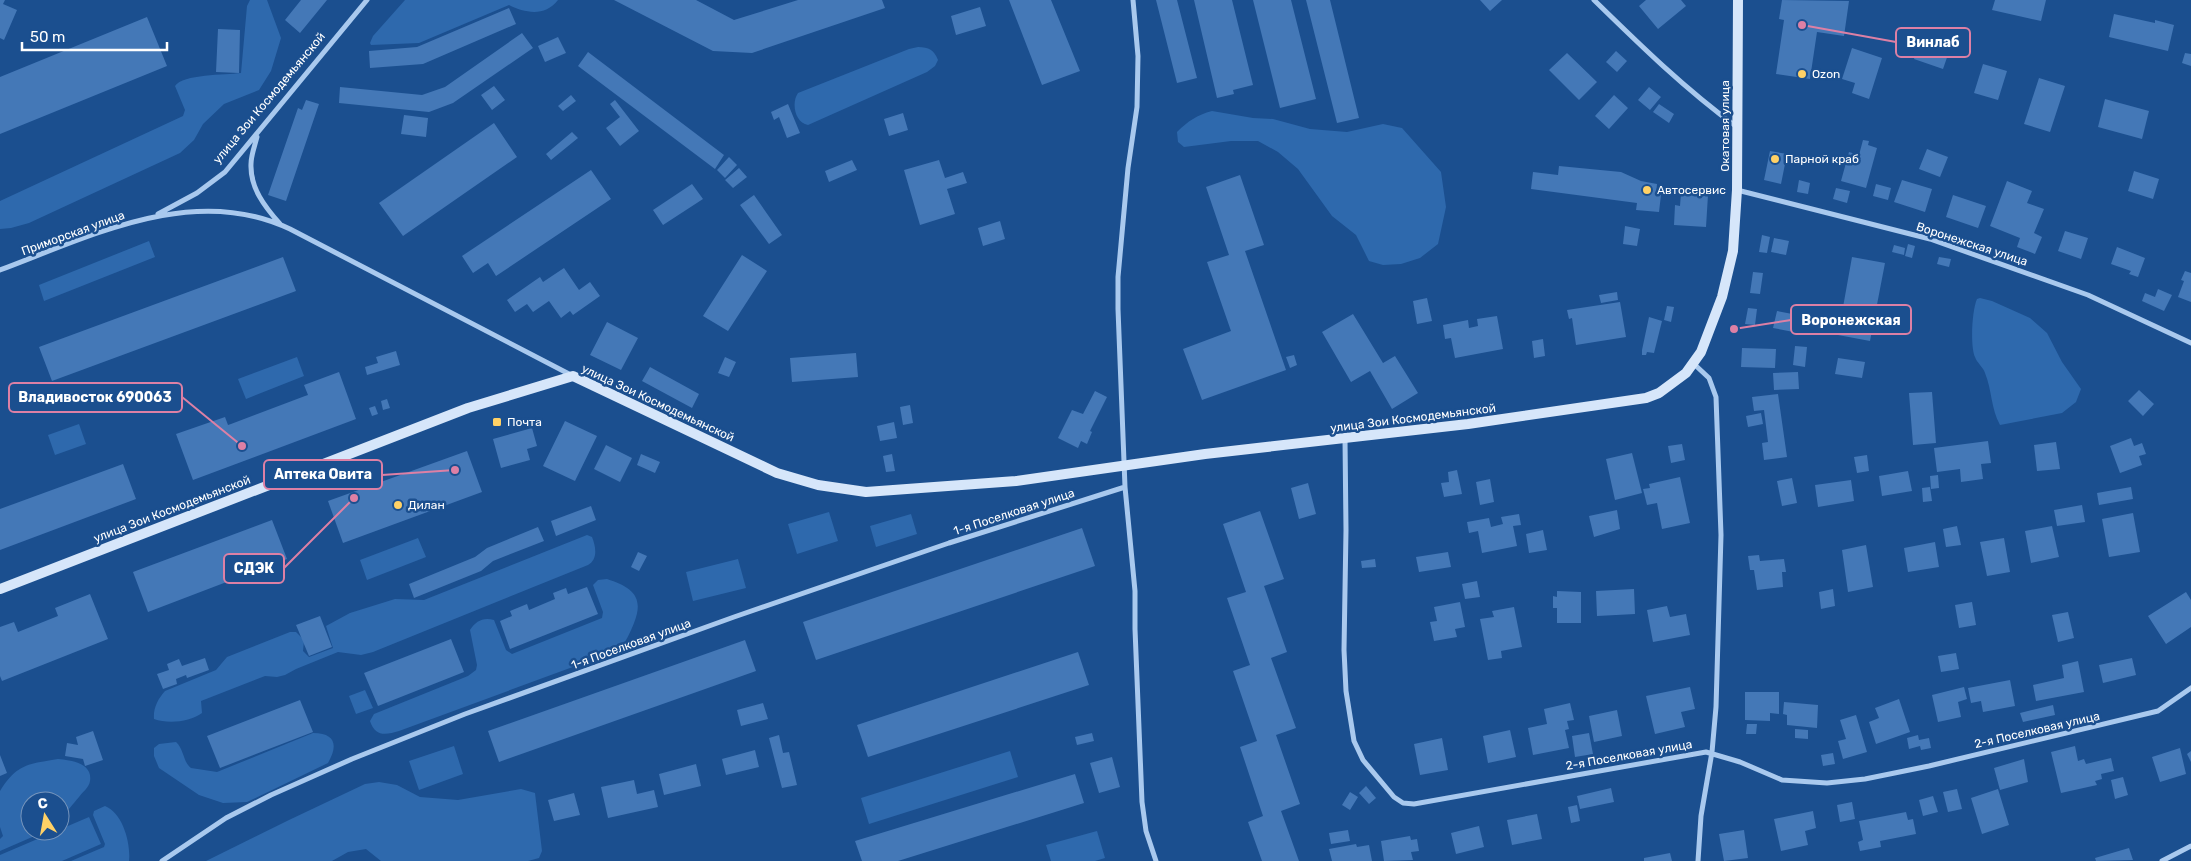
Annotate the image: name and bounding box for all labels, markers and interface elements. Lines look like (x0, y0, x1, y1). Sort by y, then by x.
scale bar (22, 20, 168, 52)
text: 50 m (30, 28, 65, 46)
callout: Винлаб (1896, 28, 1970, 57)
street label: улица Зои Космодемьянской (210, 30, 328, 166)
text: Винлаб (1906, 34, 1960, 51)
place label: Ozon (1812, 67, 1840, 81)
marker: Ozon (1796, 68, 1808, 80)
street label: Окатовая улица (1718, 80, 1732, 172)
place label: Парной краб (1785, 152, 1859, 166)
marker: Парной краб (1769, 153, 1781, 165)
place label: Автосервис (1657, 183, 1726, 197)
marker: Автосервис (1641, 184, 1653, 196)
street label: Приморская улица (19, 208, 127, 258)
street label: Воронежская улица (1915, 219, 2029, 269)
callout: Воронежская (1791, 305, 1911, 334)
text: Воронежская (1801, 312, 1901, 329)
street label: улица Зои Космодемьянской (579, 361, 737, 445)
callout: Владивосток 690063 (9, 383, 182, 412)
text: Владивосток 690063 (18, 389, 172, 406)
street label: улица Зои Космодемьянской (1329, 401, 1497, 435)
place label: Почта (507, 415, 542, 429)
marker: Почта (491, 416, 503, 428)
callout: Аптека Овита (264, 460, 382, 489)
text: Аптека Овита (274, 466, 372, 483)
street label: улица Зои Космодемьянской (92, 473, 252, 545)
street label: 1-я Поселковая улица (952, 486, 1076, 538)
place label: Дилан (408, 498, 445, 512)
marker: Дилан (392, 499, 404, 511)
callout: СДЭК (224, 554, 284, 583)
text: СДЭК (234, 560, 274, 577)
street label: 1-я Поселковая улица (569, 616, 693, 672)
street label: 2-я Поселковая улица (1973, 709, 2101, 751)
street label: 2-я Поселковая улица (1565, 737, 1693, 773)
north arrow (20, 791, 70, 841)
text: С (36, 794, 49, 813)

